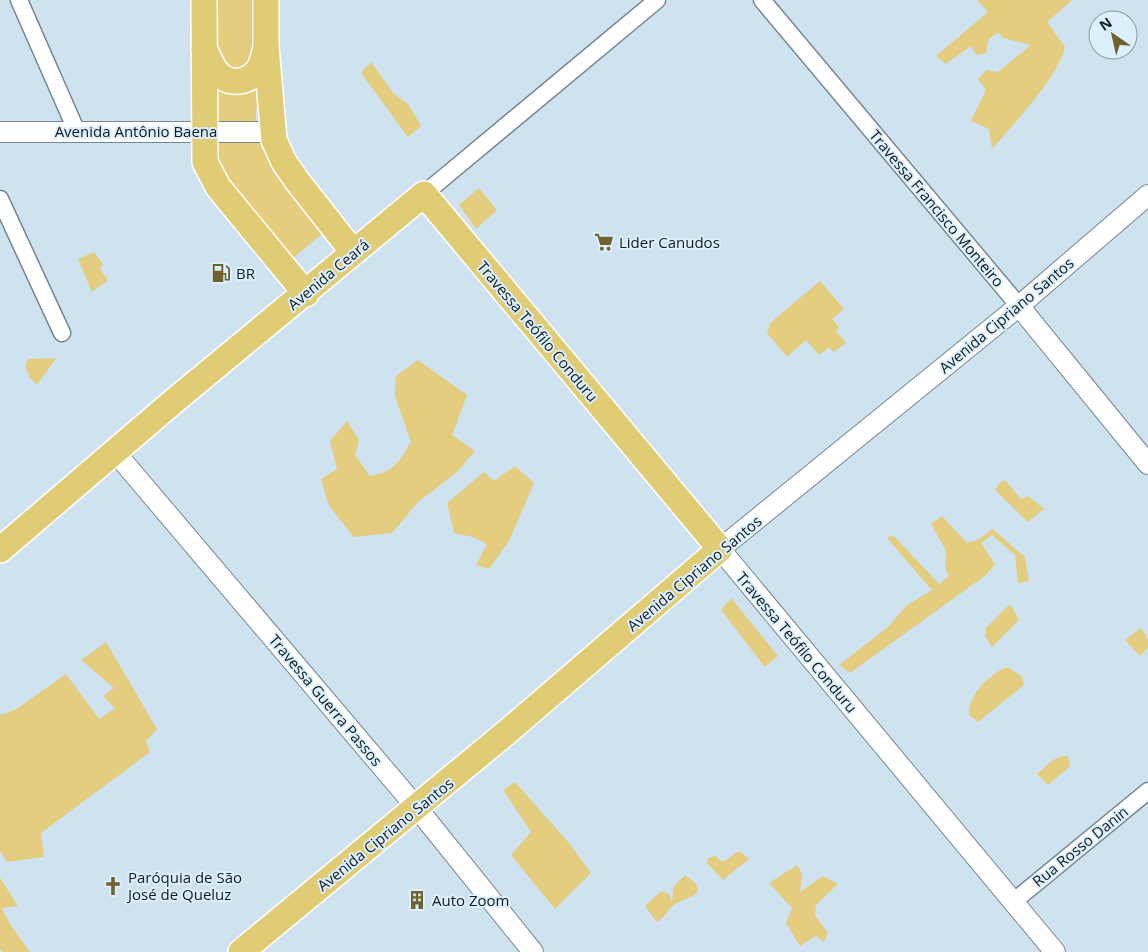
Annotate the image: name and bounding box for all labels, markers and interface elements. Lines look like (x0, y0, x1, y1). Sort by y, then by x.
north arrow (1088, 10, 1138, 60)
text: N (1095, 13, 1115, 35)
street label: Avenida Antônio Baena (55, 121, 217, 141)
street label: Travessa Francisco Monteiro (865, 125, 1009, 291)
supermarket icon: Lider Canudos (593, 231, 615, 253)
place label: Lider Canudos (619, 232, 720, 252)
street label: Avenida Ceará (283, 234, 373, 314)
street label: Avenida Cipriano Santos (935, 253, 1077, 377)
street label: Travessa Teófilo Conduru (473, 256, 603, 406)
fuel station icon: BR (210, 262, 232, 284)
place label: BR (236, 263, 256, 283)
street label: Avenida Cipriano Santos (623, 511, 765, 635)
street label: Travessa Teófilo Conduru (732, 567, 862, 717)
street label: Travessa Guerra Passos (265, 630, 387, 770)
street label: Avenida Cipriano Santos (313, 773, 457, 895)
street label: Rua Rosso Danin (1028, 801, 1132, 891)
place label: Paróquia de São José de Queluz (126, 867, 242, 904)
church icon: Paróquia de São José de Queluz (102, 875, 124, 897)
building icon: Auto Zoom (406, 889, 428, 911)
place label: Auto Zoom (432, 890, 509, 910)

